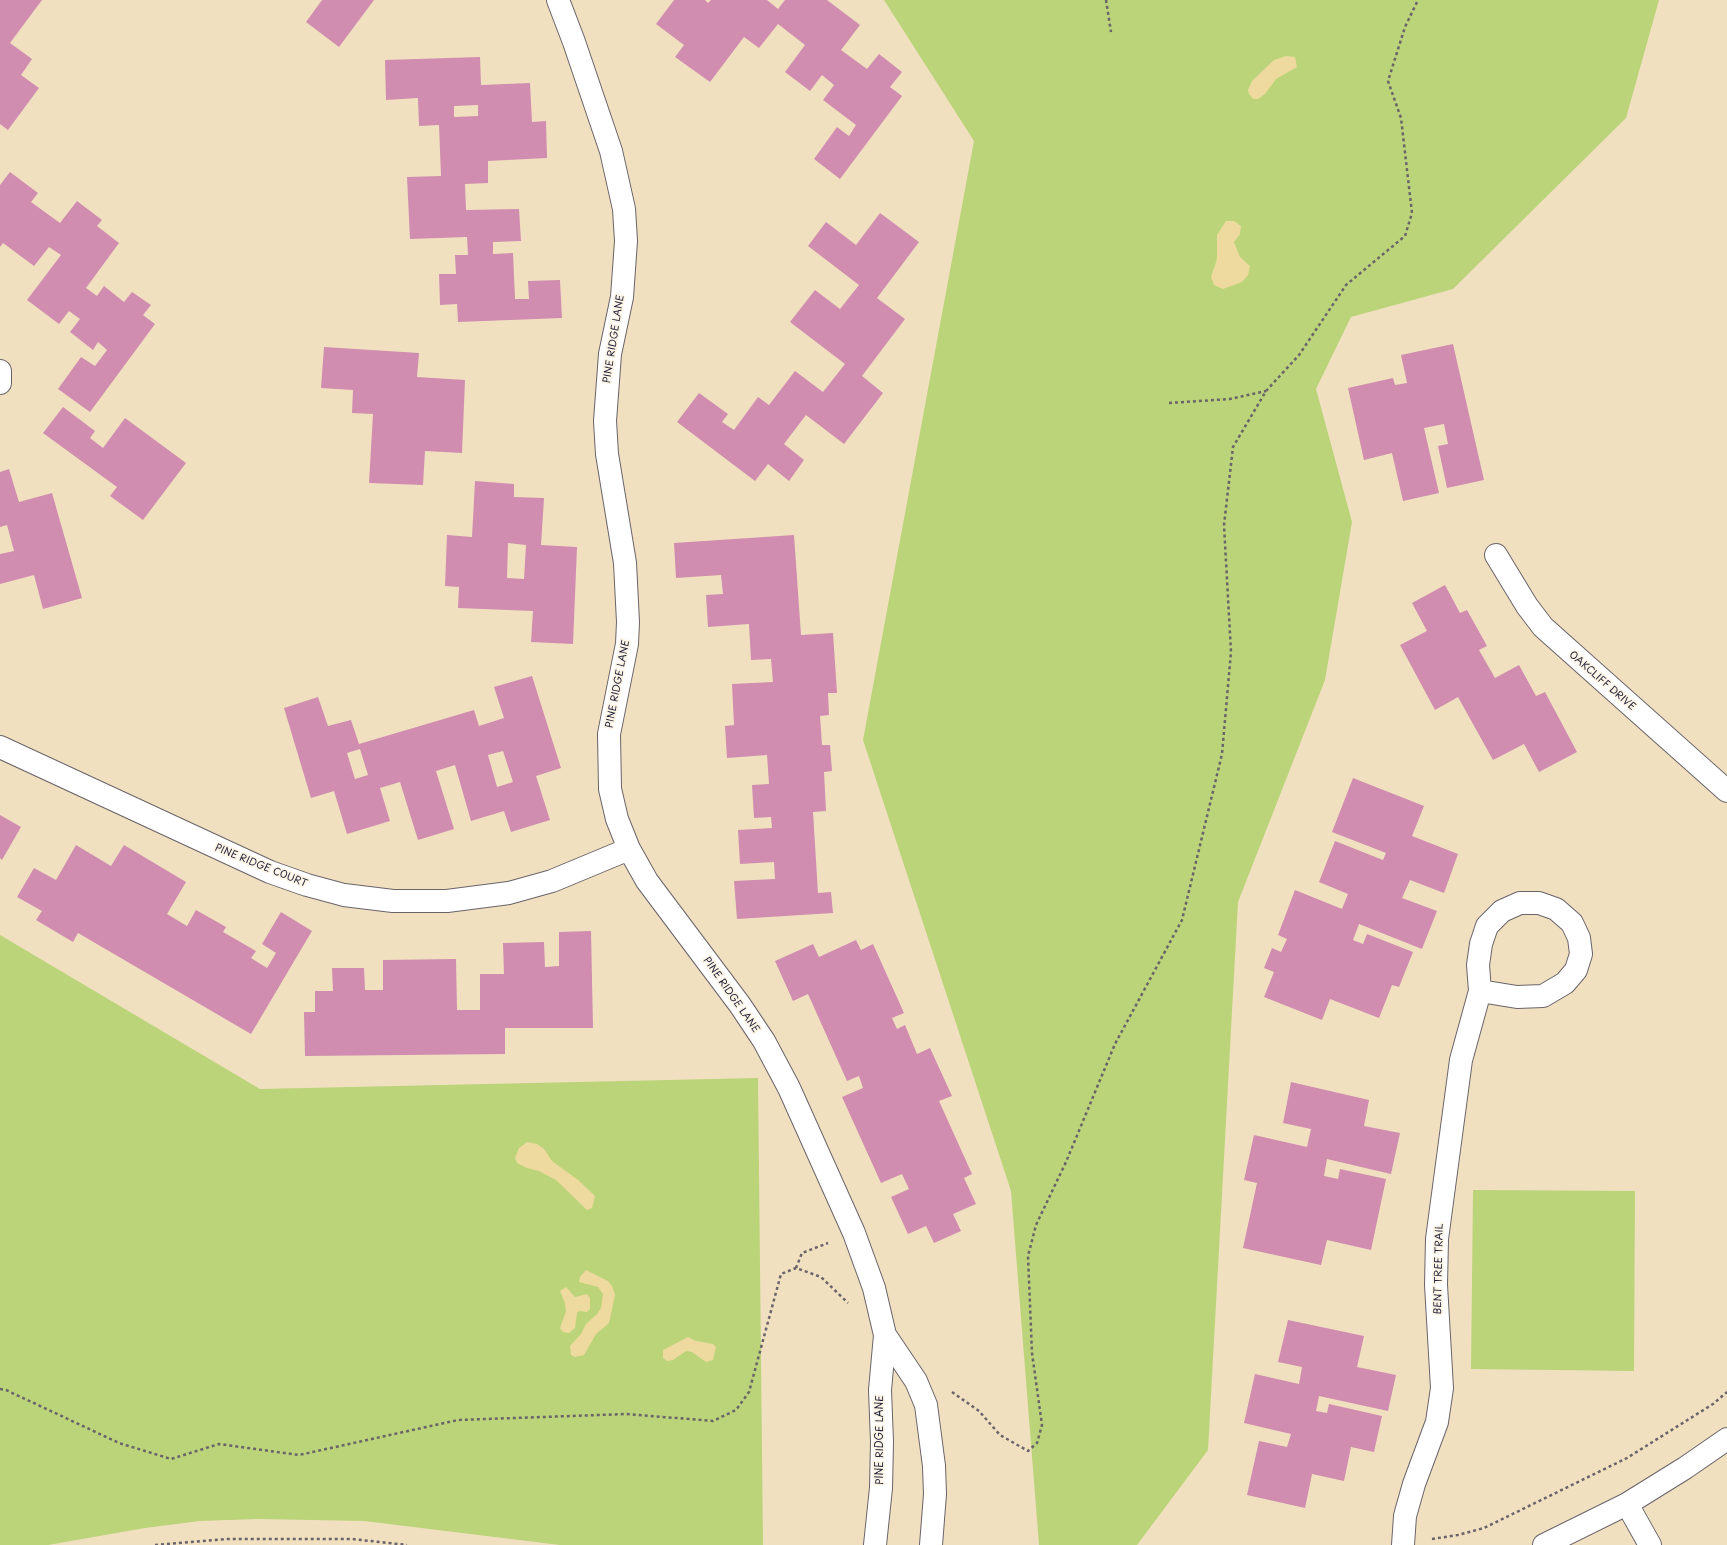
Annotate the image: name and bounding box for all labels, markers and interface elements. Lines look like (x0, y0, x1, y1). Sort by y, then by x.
street label: PINE RIDGE LANE (601, 294, 627, 384)
street label: PINE RIDGE LANE (604, 639, 632, 729)
street label: OAKCLIFF DRIVE (1566, 649, 1638, 713)
street label: PINE RIDGE COURT (213, 842, 309, 890)
street label: PINE RIDGE LANE (700, 955, 762, 1035)
street label: BENT TREE TRAIL (1432, 1224, 1446, 1314)
street label: PINE RIDGE LANE (874, 1395, 886, 1485)

